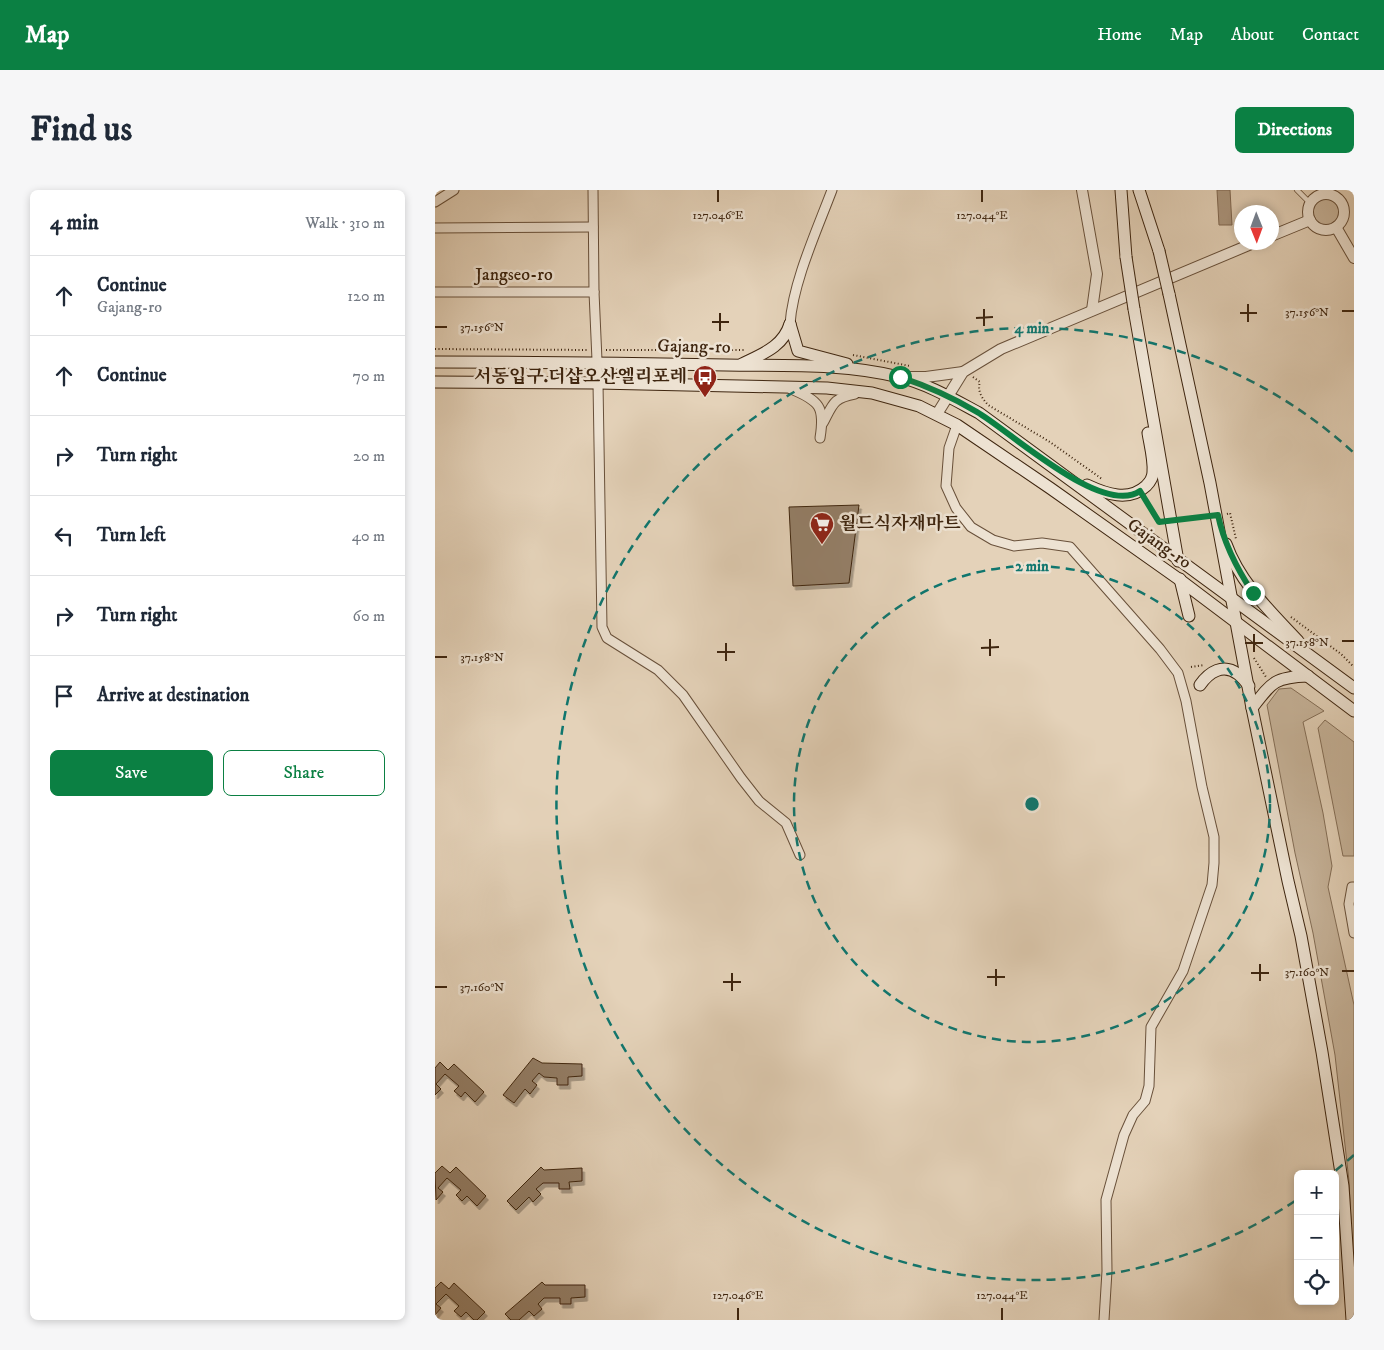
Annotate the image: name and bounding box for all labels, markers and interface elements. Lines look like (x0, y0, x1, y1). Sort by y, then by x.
text: Map (25, 20, 69, 50)
text: Home (1097, 24, 1142, 46)
text: Map (1170, 24, 1203, 46)
text: About (1231, 24, 1274, 46)
text: Contact (1302, 24, 1359, 46)
button: Directions (1235, 107, 1354, 153)
text: Find us (30, 108, 132, 152)
north arrow (1234, 205, 1279, 250)
text: 127.046°E (692, 208, 744, 223)
text: 127.044°E (956, 208, 1008, 223)
text: 4 min (50, 210, 99, 236)
text: Walk · 310 m (305, 213, 385, 233)
street label: Jangseo-ro (473, 264, 553, 286)
text: Continue (97, 274, 167, 297)
icon: ahead (50, 282, 78, 310)
text: 120 m (347, 286, 385, 306)
text: Gajang-ro (97, 297, 162, 317)
text: 37.156°N (1285, 305, 1329, 320)
text: 4 min (1014, 319, 1050, 338)
text: 37.156°N (460, 320, 504, 335)
street label: Gajang-ro (657, 335, 731, 359)
icon: ahead (50, 362, 78, 390)
text: Continue (97, 364, 167, 387)
bus stop icon: 서동입구.더샵오산엘리포레 (692, 364, 718, 398)
text: 70 m (353, 366, 385, 386)
place label: 서동입구.더샵오산엘리포레 (474, 366, 687, 388)
route start (889, 366, 912, 389)
icon: right (50, 442, 78, 470)
text: Turn right (97, 444, 177, 467)
text: 20 m (353, 446, 385, 466)
supermarket icon: 월드식자재마트 (809, 511, 835, 545)
place label: 월드식자재마트 (839, 513, 961, 535)
street label: Gajang-ro (1123, 514, 1195, 574)
icon: left (50, 522, 78, 550)
text: Turn left (97, 524, 166, 547)
text: 40 m (352, 526, 385, 546)
text: 2 min (1015, 557, 1049, 576)
route end (1242, 582, 1265, 605)
icon: right (50, 602, 78, 630)
text: Turn right (97, 604, 177, 627)
text: 60 m (353, 606, 385, 626)
text: 37.158°N (1285, 635, 1329, 650)
text: 37.158°N (460, 650, 504, 665)
icon: arrive (50, 682, 78, 710)
text: Arrive at destination (97, 684, 249, 707)
button: Save (50, 750, 213, 796)
button: Share (223, 750, 385, 796)
centre of rings (1023, 795, 1041, 813)
text: 37.160°N (1285, 965, 1329, 980)
text: 37.160°N (460, 980, 504, 995)
map controls (1294, 1170, 1339, 1305)
button: + (1294, 1170, 1339, 1215)
button: − (1294, 1215, 1339, 1260)
button: locate (1294, 1260, 1339, 1305)
text: 127.046°E (712, 1288, 764, 1303)
text: 127.044°E (976, 1288, 1028, 1303)

